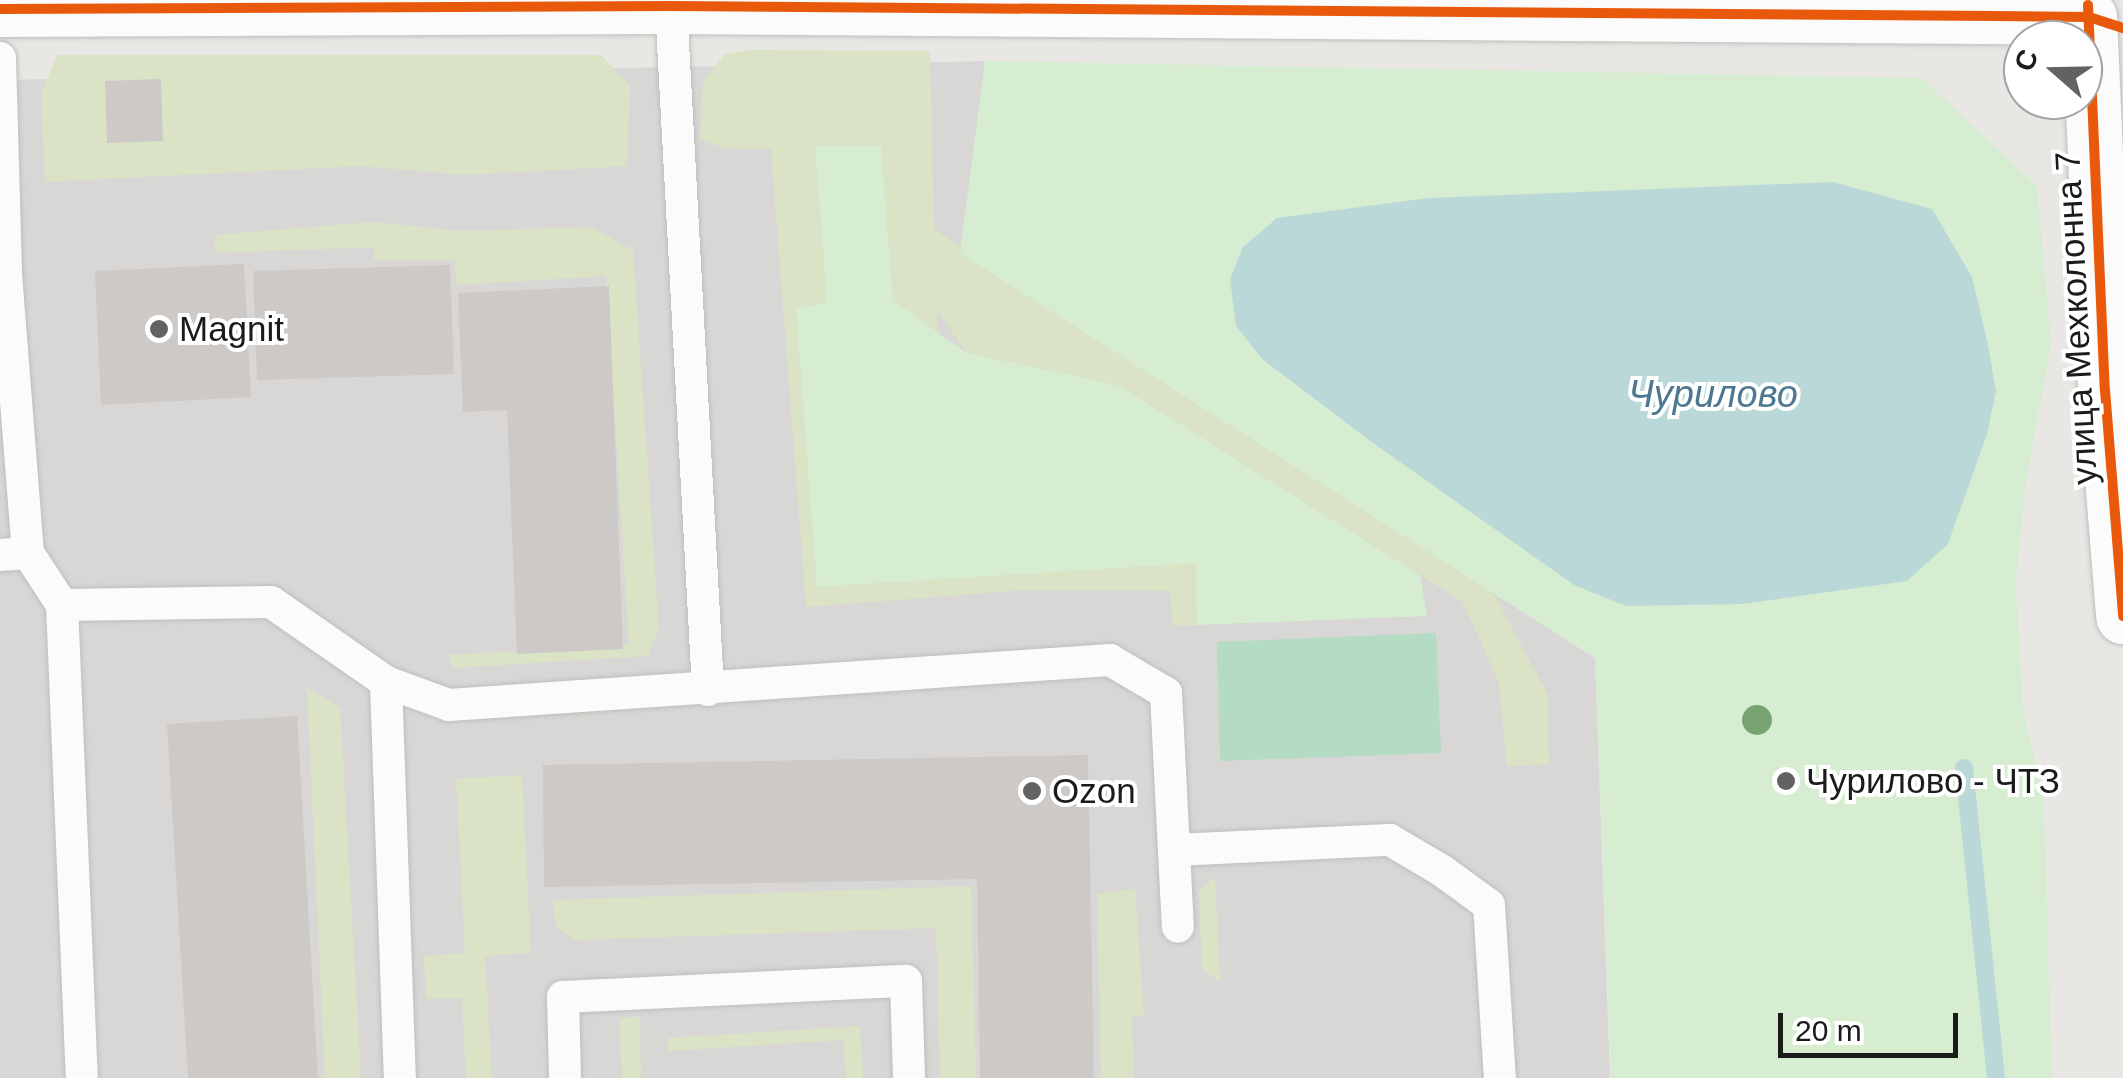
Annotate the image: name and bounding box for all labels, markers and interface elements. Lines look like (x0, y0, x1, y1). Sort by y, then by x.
north arrow (2003, 20, 2103, 120)
text: С (2008, 45, 2044, 75)
street label: улица Мехколонна 7 (2046, 150, 2106, 486)
place label: Magnit (179, 308, 284, 350)
marker: Magnit (148, 318, 170, 340)
water label: Чурилово (1628, 372, 1798, 418)
place label: Чурилово - ЧТЗ (1806, 760, 2060, 802)
place label: Ozon (1052, 770, 1136, 812)
marker: Чурилово - ЧТЗ (1775, 770, 1797, 792)
marker: Ozon (1021, 780, 1043, 802)
scale bar (1783, 993, 1963, 1055)
text: 20 m (1795, 1014, 1862, 1047)

